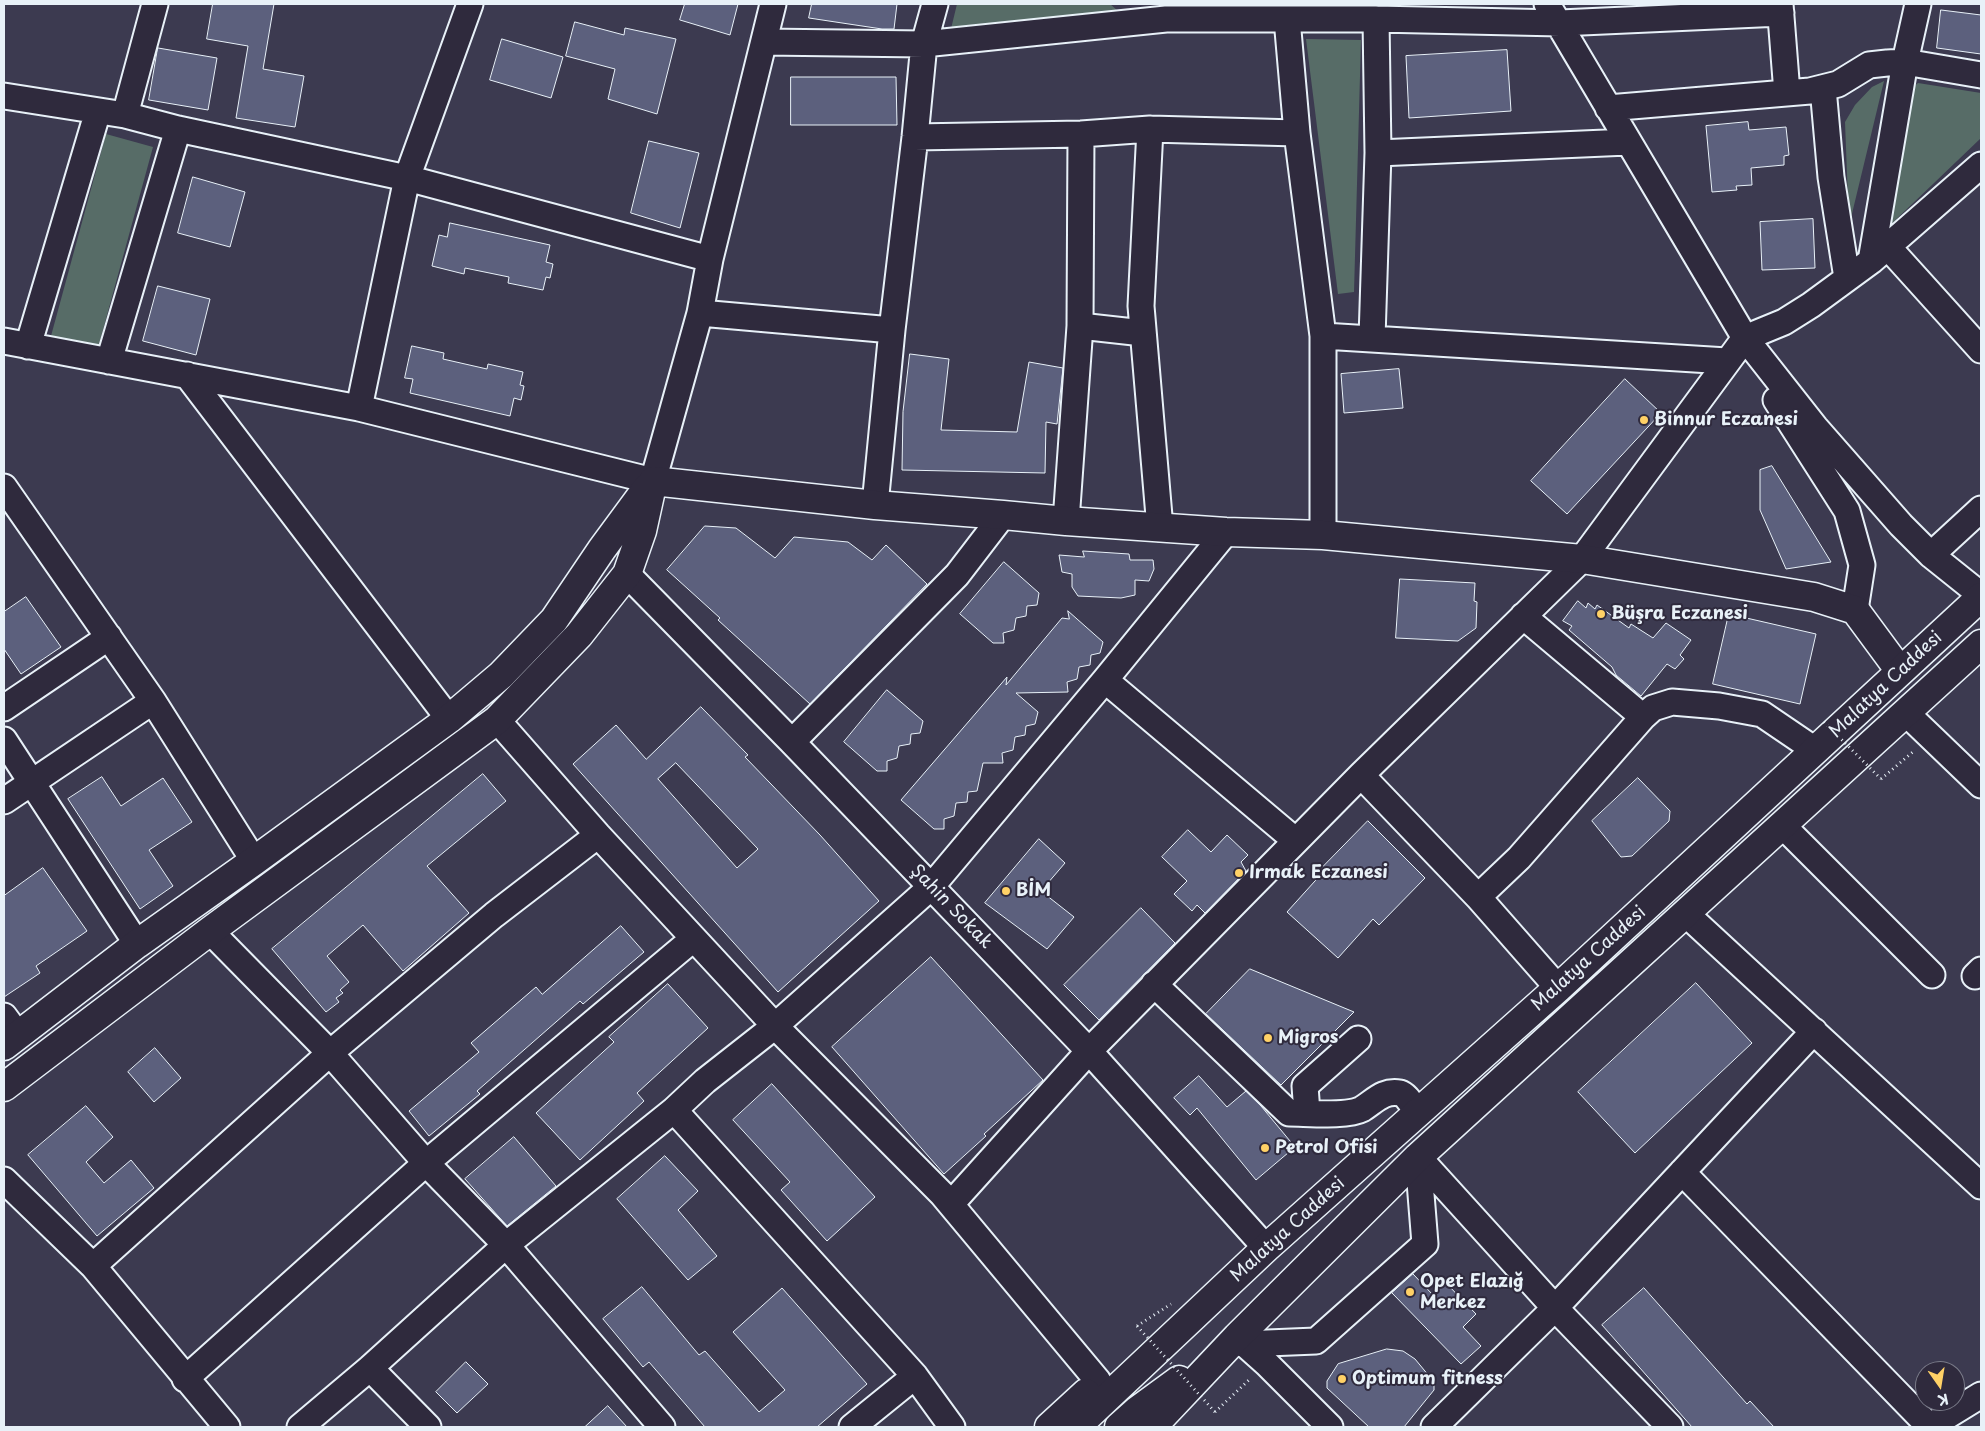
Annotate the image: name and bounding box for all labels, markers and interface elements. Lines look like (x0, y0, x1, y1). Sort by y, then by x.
place label: Binnur Eczanesi (1654, 409, 1798, 431)
marker: Binnur Eczanesi (1638, 414, 1650, 426)
place label: Büşra Eczanesi (1611, 603, 1748, 625)
marker: Büşra Eczanesi (1595, 608, 1607, 620)
street label: Malatya Caddesi (1825, 627, 1947, 743)
street label: Şahin Sokak (906, 860, 996, 954)
place label: Irmak Eczanesi (1249, 862, 1388, 884)
marker: Irmak Eczanesi (1233, 867, 1245, 879)
place label: BİM (1016, 880, 1051, 902)
marker: BİM (1000, 885, 1012, 897)
street label: Malatya Caddesi (1527, 902, 1651, 1016)
place label: Migros (1278, 1027, 1338, 1049)
marker: Migros (1262, 1032, 1274, 1044)
place label: Petrol Ofisi (1275, 1137, 1377, 1159)
marker: Petrol Ofisi (1259, 1142, 1271, 1154)
street label: Malatya Caddesi (1226, 1173, 1350, 1287)
place label: Opet Elazığ Merkez (1420, 1271, 1524, 1314)
marker: Opet Elazığ Merkez (1404, 1286, 1416, 1298)
north arrow (1915, 1361, 1965, 1411)
place label: Optimum fitness (1352, 1368, 1503, 1390)
marker: Optimum fitness (1336, 1373, 1348, 1385)
text: K (1936, 1389, 1951, 1412)

